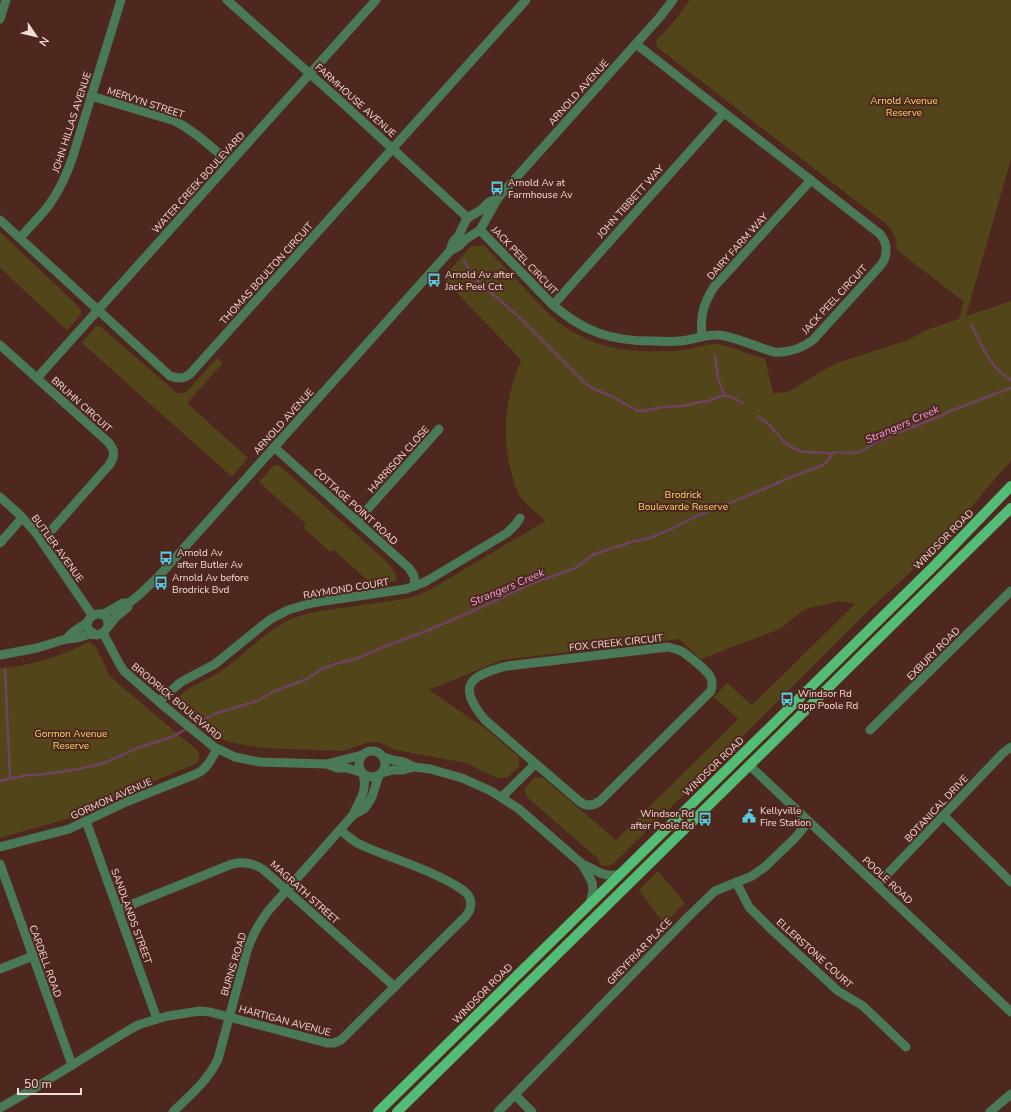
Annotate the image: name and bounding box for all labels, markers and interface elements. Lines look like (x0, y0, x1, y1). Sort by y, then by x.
north arrow (16, 16, 56, 56)
text: N (35, 34, 52, 49)
street label: ARNOLD AVENUE (545, 56, 612, 129)
street label: FARMHOUSE AVENUE (312, 61, 399, 141)
street label: JOHN HILLAS AVENUE (49, 70, 95, 175)
street label: MERVYN STREET (105, 84, 186, 122)
park label: Arnold Avenue Reserve (870, 94, 938, 120)
street label: WATER CREEK BOULEVARD (149, 129, 248, 237)
street label: JOHN TIBBETT WAY (593, 161, 668, 242)
place label: Arnold Av at Farmhouse Av (508, 176, 573, 202)
bus stop icon: Arnold Av at Farmhouse Av (489, 180, 505, 196)
street label: DAIRY FARM WAY (704, 209, 772, 283)
street label: THOMAS BOULTON CIRCUIT (217, 219, 317, 328)
street label: JACK PEEL CIRCUIT (487, 223, 561, 298)
street label: JACK PEEL CIRCUIT (798, 262, 871, 338)
place label: Arnold Av after Jack Peel Cct (444, 268, 514, 294)
bus stop icon: Arnold Av after Jack Peel Cct (426, 272, 442, 288)
street label: BRUHN CIRCUIT (48, 374, 115, 436)
street label: ARNOLD AVENUE (250, 385, 317, 458)
water label: Strangers Creek (863, 401, 942, 447)
street label: HARRISON CLOSE (365, 423, 433, 496)
street label: COTTAGE POINT ROAD (310, 465, 401, 549)
park label: Brodrick Boulevarde Reserve (638, 488, 728, 514)
street label: WINDSOR ROAD (910, 506, 977, 573)
street label: BUTLER AVENUE (28, 512, 87, 585)
place label: Arnold Av after Butler Av (177, 546, 244, 572)
bus stop icon: Arnold Av after Butler Av (158, 550, 174, 566)
water label: Strangers Creek (468, 565, 547, 610)
place label: Arnold Av before Brodrick Bvd (172, 571, 249, 597)
bus stop icon: Arnold Av before Brodrick Bvd (153, 575, 169, 591)
street label: RAYMOND COURT (302, 575, 390, 603)
street label: EXBURY ROAD (904, 624, 964, 684)
street label: FOX CREEK CIRCUIT (569, 631, 664, 655)
street label: BRODRICK BOULEVARD (128, 660, 224, 744)
place label: Windsor Rd opp Poole Rd (798, 687, 858, 713)
bus stop icon: Windsor Rd opp Poole Rd (779, 691, 795, 707)
park label: Gormon Avenue Reserve (35, 727, 107, 753)
street label: WINDSOR ROAD (680, 734, 747, 800)
street label: BOTANICAL DRIVE (902, 772, 972, 846)
street label: GORMON AVENUE (68, 775, 154, 823)
place label: Kellyville Fire Station (760, 804, 811, 830)
place label: Windsor Rd after Poole Rd (630, 807, 694, 833)
public building icon: Kellyville Fire Station (741, 808, 757, 824)
bus stop icon: Windsor Rd after Poole Rd (697, 811, 713, 827)
street label: POOLE ROAD (859, 854, 916, 908)
street label: MAGRATH STREET (267, 858, 342, 928)
street label: SANDLANDS STREET (107, 867, 155, 966)
street label: GREYFRIAR PLACE (604, 915, 676, 988)
street label: ELLERSTONE COURT (773, 916, 856, 992)
street label: CARDELL ROAD (25, 923, 65, 1000)
street label: BURNS ROAD (218, 931, 250, 998)
street label: WINDSOR ROAD (449, 960, 516, 1027)
street label: HARTIGAN AVENUE (237, 1002, 332, 1040)
scale bar (18, 1070, 81, 1096)
text: 50 m (24, 1076, 52, 1092)

